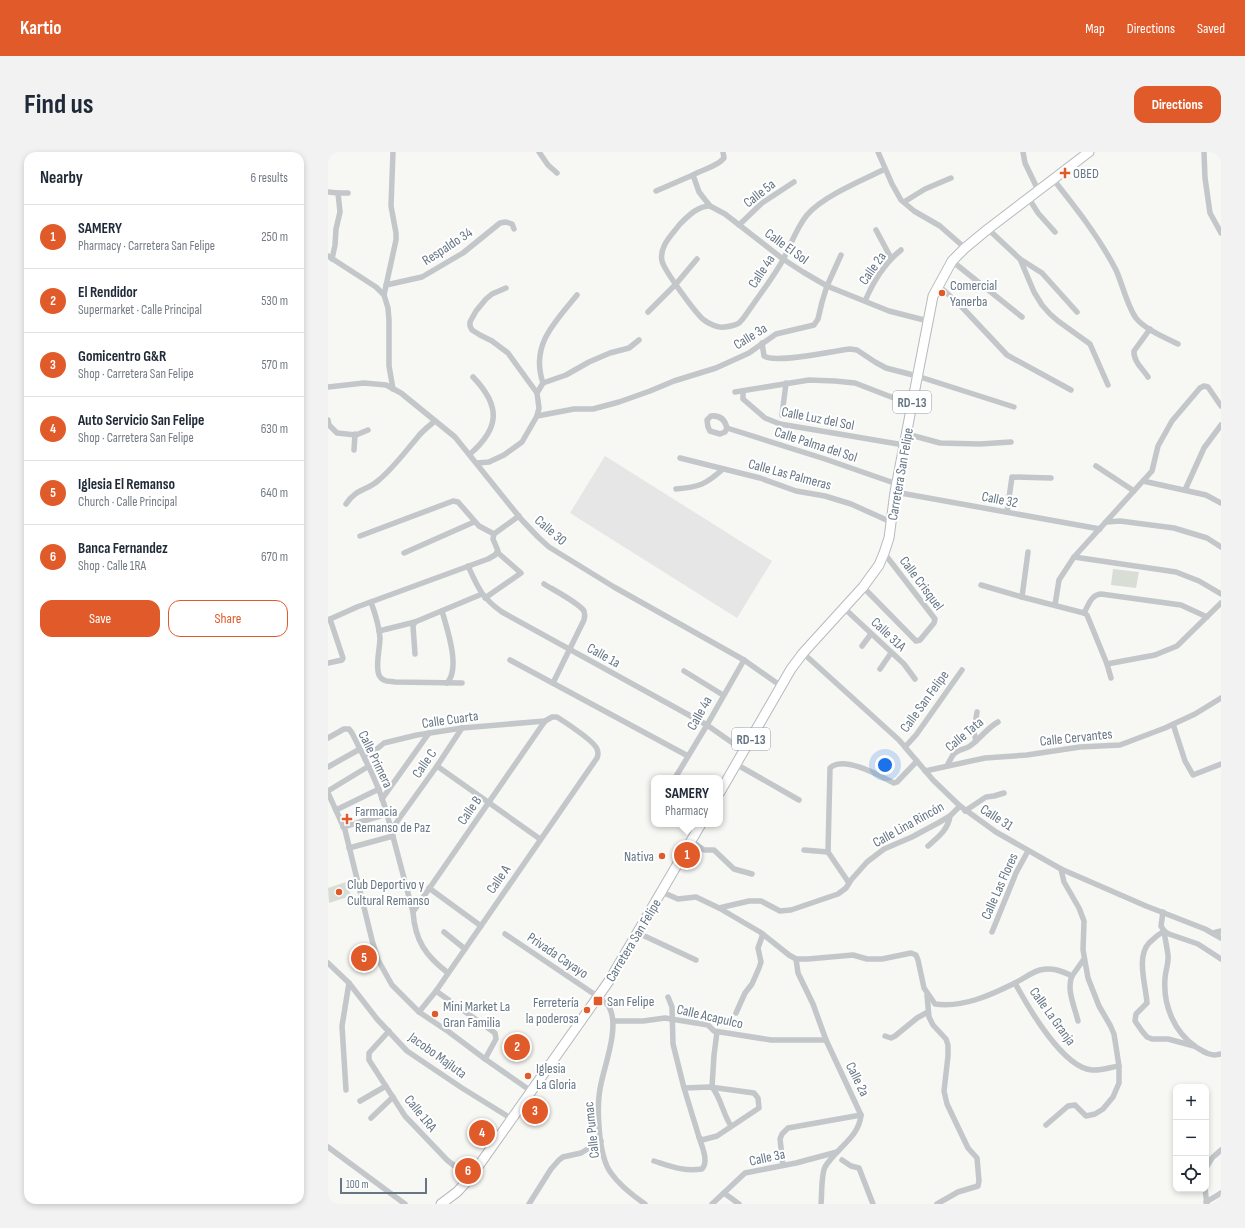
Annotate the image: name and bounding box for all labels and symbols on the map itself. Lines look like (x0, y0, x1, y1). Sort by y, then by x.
place label: OBED (1073, 165, 1099, 182)
marker: OBED (1060, 168, 1070, 178)
street label: Calle 5a (740, 176, 779, 211)
street label: Respaldo 34 (419, 224, 476, 269)
street label: Calle El Sol (761, 225, 812, 268)
street label: Calle 2a (855, 249, 890, 288)
street label: Calle 4a (744, 251, 778, 291)
place label: Comercial Yanerba (950, 277, 997, 310)
marker: Comercial Yanerba (937, 288, 947, 298)
street label: Calle 3a (730, 320, 770, 353)
road number: RD-13 (893, 391, 931, 413)
street label: Calle Luz del Sol (780, 403, 856, 434)
street label: Calle Palma del Sol (772, 423, 859, 466)
street label: Carretera San Felipe (884, 426, 917, 522)
street label: Calle Las Palmeras (746, 455, 833, 494)
street label: Calle 32 (980, 488, 1020, 511)
street label: Calle 30 (531, 512, 570, 549)
street label: Calle Crisquel (896, 553, 947, 614)
street label: Calle 31A (868, 614, 911, 656)
street label: Calle 1a (584, 639, 623, 671)
street label: Calle San Felipe (896, 667, 953, 736)
street label: Calle 4a (683, 693, 716, 733)
street label: Calle Cuarta (421, 707, 479, 732)
street label: Calle Tata (942, 713, 987, 755)
street label: Calle Cervantes (1039, 725, 1113, 750)
street label: Calle Primera (354, 728, 397, 791)
road number: RD-13 (732, 728, 770, 750)
street label: Calle C (408, 745, 441, 781)
your location (875, 755, 895, 775)
street label: Calle B (453, 793, 485, 828)
street label: Calle Lina Rincón (870, 798, 947, 851)
street label: Calle 31 (977, 801, 1016, 834)
place label: Farmacia Remanso de Paz (355, 803, 430, 836)
marker: Farmacia Remanso de Paz (342, 814, 352, 824)
pin: 1 (674, 840, 700, 870)
place label: Nativa (624, 848, 654, 865)
street label: Calle Las Flores (977, 850, 1022, 922)
marker: Nativa (657, 851, 667, 861)
street label: Calle A (483, 861, 515, 897)
place label: Club Deportivo y Cultural Remanso (347, 876, 430, 909)
marker: Club Deportivo y Cultural Remanso (334, 887, 344, 897)
street label: Carretera San Felipe (602, 896, 665, 985)
street label: Privada Cayayo (524, 929, 592, 982)
pin: 5 (351, 943, 377, 973)
street label: Calle La Granja (1026, 984, 1079, 1049)
place label: San Felipe (607, 993, 654, 1010)
place label: Ferretería la poderosa (526, 994, 579, 1027)
marker: San Felipe (592, 995, 604, 1007)
place label: Mini Market La Gran Familia (443, 998, 510, 1031)
street label: Calle Acapulco (675, 1001, 745, 1032)
marker: Ferretería la poderosa (582, 1005, 592, 1015)
marker: Mini Market La Gran Familia (430, 1009, 440, 1019)
street label: Jacobo Majluta (405, 1028, 470, 1082)
pin: 2 (504, 1032, 530, 1062)
street label: Calle 2a (842, 1059, 873, 1099)
place label: Iglesia La Gloria (536, 1060, 576, 1093)
marker: Iglesia La Gloria (523, 1071, 533, 1081)
street label: Calle 1RA (401, 1092, 441, 1136)
pin: 3 (522, 1096, 548, 1126)
street label: Calle Pumac (580, 1101, 603, 1159)
pin: 4 (469, 1118, 495, 1148)
street label: Calle 3a (748, 1145, 787, 1170)
pin: 6 (455, 1156, 481, 1186)
scale bar (340, 1176, 427, 1195)

